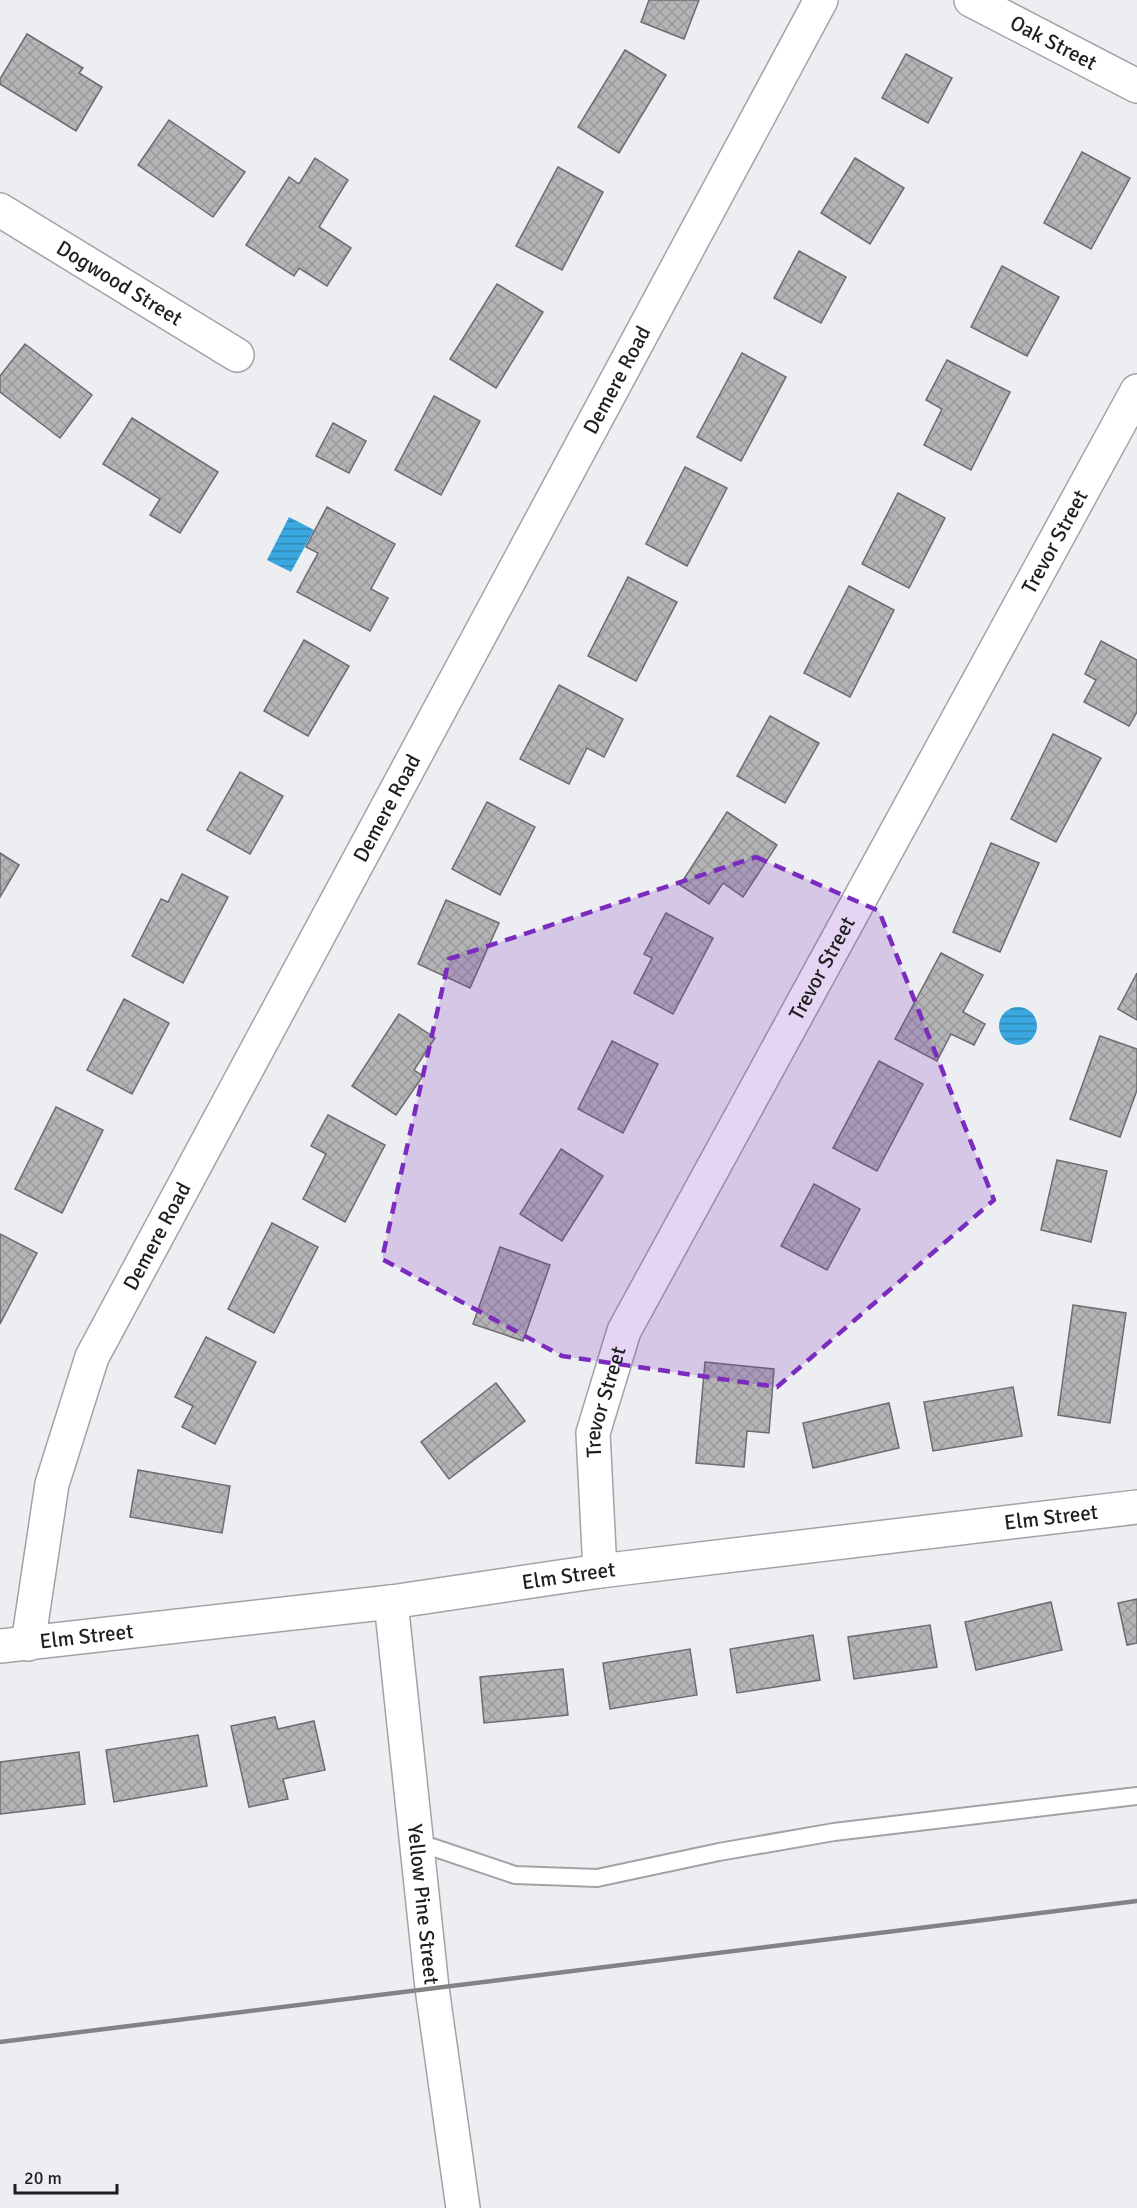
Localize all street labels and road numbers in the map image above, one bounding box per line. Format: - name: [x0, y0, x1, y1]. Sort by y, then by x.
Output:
- street label: Oak Street: [1006, 10, 1101, 76]
- street label: Dogwood Street: [52, 235, 187, 331]
- street label: Demere Road: [577, 321, 656, 439]
- street label: Trevor Street: [1016, 485, 1094, 598]
- street label: Demere Road: [347, 750, 426, 867]
- street label: Trevor Street: [783, 912, 861, 1025]
- street label: Demere Road: [117, 1178, 196, 1295]
- street label: Trevor Street: [580, 1343, 632, 1458]
- street label: Elm Street: [1003, 1499, 1099, 1536]
- street label: Elm Street: [520, 1556, 617, 1595]
- street label: Elm Street: [38, 1618, 135, 1654]
- street label: Yellow Pine Street: [402, 1823, 445, 1986]

